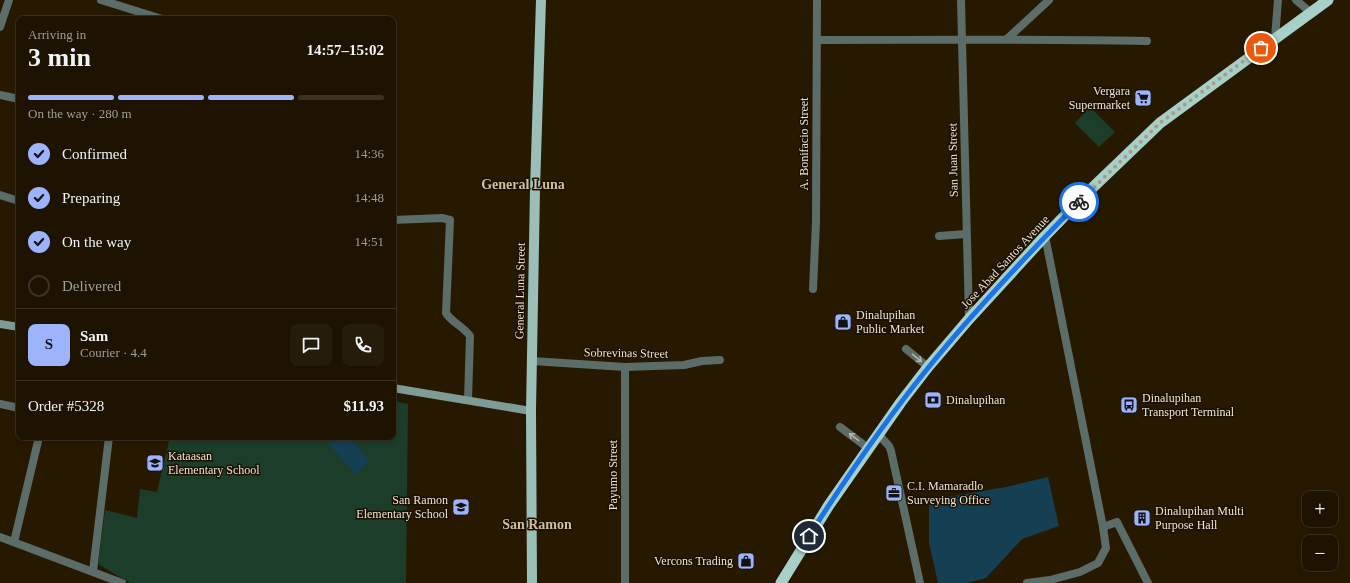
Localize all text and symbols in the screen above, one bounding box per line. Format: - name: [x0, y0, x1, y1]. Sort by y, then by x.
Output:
- text: Arriving in: [28, 27, 86, 42]
- pin: [1244, 31, 1278, 65]
- icon: bag: [1250, 37, 1272, 59]
- text: 14:57–15:02: [307, 42, 384, 58]
- text: 3 min: [28, 43, 91, 72]
- place label: Vergara Supermarket: [1069, 84, 1131, 112]
- supermarket icon: Vergara Supermarket: [1133, 88, 1153, 108]
- street label: A. Bonifacio Street: [797, 97, 811, 190]
- text: On the way · 280 m: [28, 106, 132, 121]
- street label: San Juan Street: [945, 122, 961, 197]
- icon: check: [28, 143, 50, 165]
- text: Confirmed: [62, 146, 127, 162]
- text: 14:36: [354, 146, 384, 161]
- district label: General Luna: [481, 177, 565, 192]
- courier: [1059, 182, 1099, 222]
- icon: check: [28, 187, 50, 209]
- text: Preparing: [62, 190, 120, 206]
- text: 14:48: [354, 190, 384, 205]
- icon: bike: [1068, 191, 1090, 213]
- street label: Jose Abad Santos Avenue: [958, 212, 1052, 312]
- icon: check: [28, 231, 50, 253]
- text: On the way: [62, 234, 131, 250]
- text: 14:51: [354, 234, 384, 249]
- street label: General Luna Street: [512, 242, 528, 339]
- text: Delivered: [62, 278, 121, 294]
- place label: Dinalupihan Public Market: [856, 308, 925, 336]
- shop icon: Dinalupihan Public Market: [833, 312, 853, 332]
- button: chat: [290, 324, 332, 366]
- button: phone: [342, 324, 384, 366]
- text: Sam: [80, 328, 108, 344]
- text: S: [45, 336, 53, 352]
- text: Courier · 4.4: [80, 345, 147, 360]
- street label: Sobrevinas Street: [584, 345, 669, 361]
- one-way arrow: [912, 354, 923, 363]
- bank icon: Dinalupihan: [923, 390, 943, 410]
- place label: Dinalupihan Transport Terminal: [1142, 391, 1235, 419]
- place label: Dinalupihan: [946, 393, 1005, 407]
- bus stop icon: Dinalupihan Transport Terminal: [1119, 395, 1139, 415]
- text: Order #5328: [28, 398, 104, 414]
- text: $11.93: [344, 398, 384, 414]
- one-way arrow: [849, 433, 860, 441]
- street label: Payumo Street: [606, 439, 620, 510]
- place label: Kataasan Elementary School: [168, 449, 260, 477]
- school or university icon: Kataasan Elementary School: [145, 453, 165, 473]
- place label: C.I. Mamaradlo Surveying Office: [907, 479, 990, 507]
- office icon: C.I. Mamaradlo Surveying Office: [884, 483, 904, 503]
- map controls: [1302, 491, 1338, 571]
- button: +: [1302, 491, 1338, 527]
- place label: San Ramon Elementary School: [356, 493, 449, 521]
- school or university icon: San Ramon Elementary School: [451, 497, 471, 517]
- place label: Dinalupihan Multi Purpose Hall: [1155, 504, 1245, 532]
- building icon: Dinalupihan Multi Purpose Hall: [1132, 508, 1152, 528]
- district label: San Ramon: [502, 517, 572, 532]
- pin: [792, 519, 826, 553]
- icon: home: [798, 525, 820, 547]
- button: −: [1302, 535, 1338, 571]
- shop icon: Vercons Trading: [736, 551, 756, 571]
- place label: Vercons Trading: [654, 554, 733, 568]

